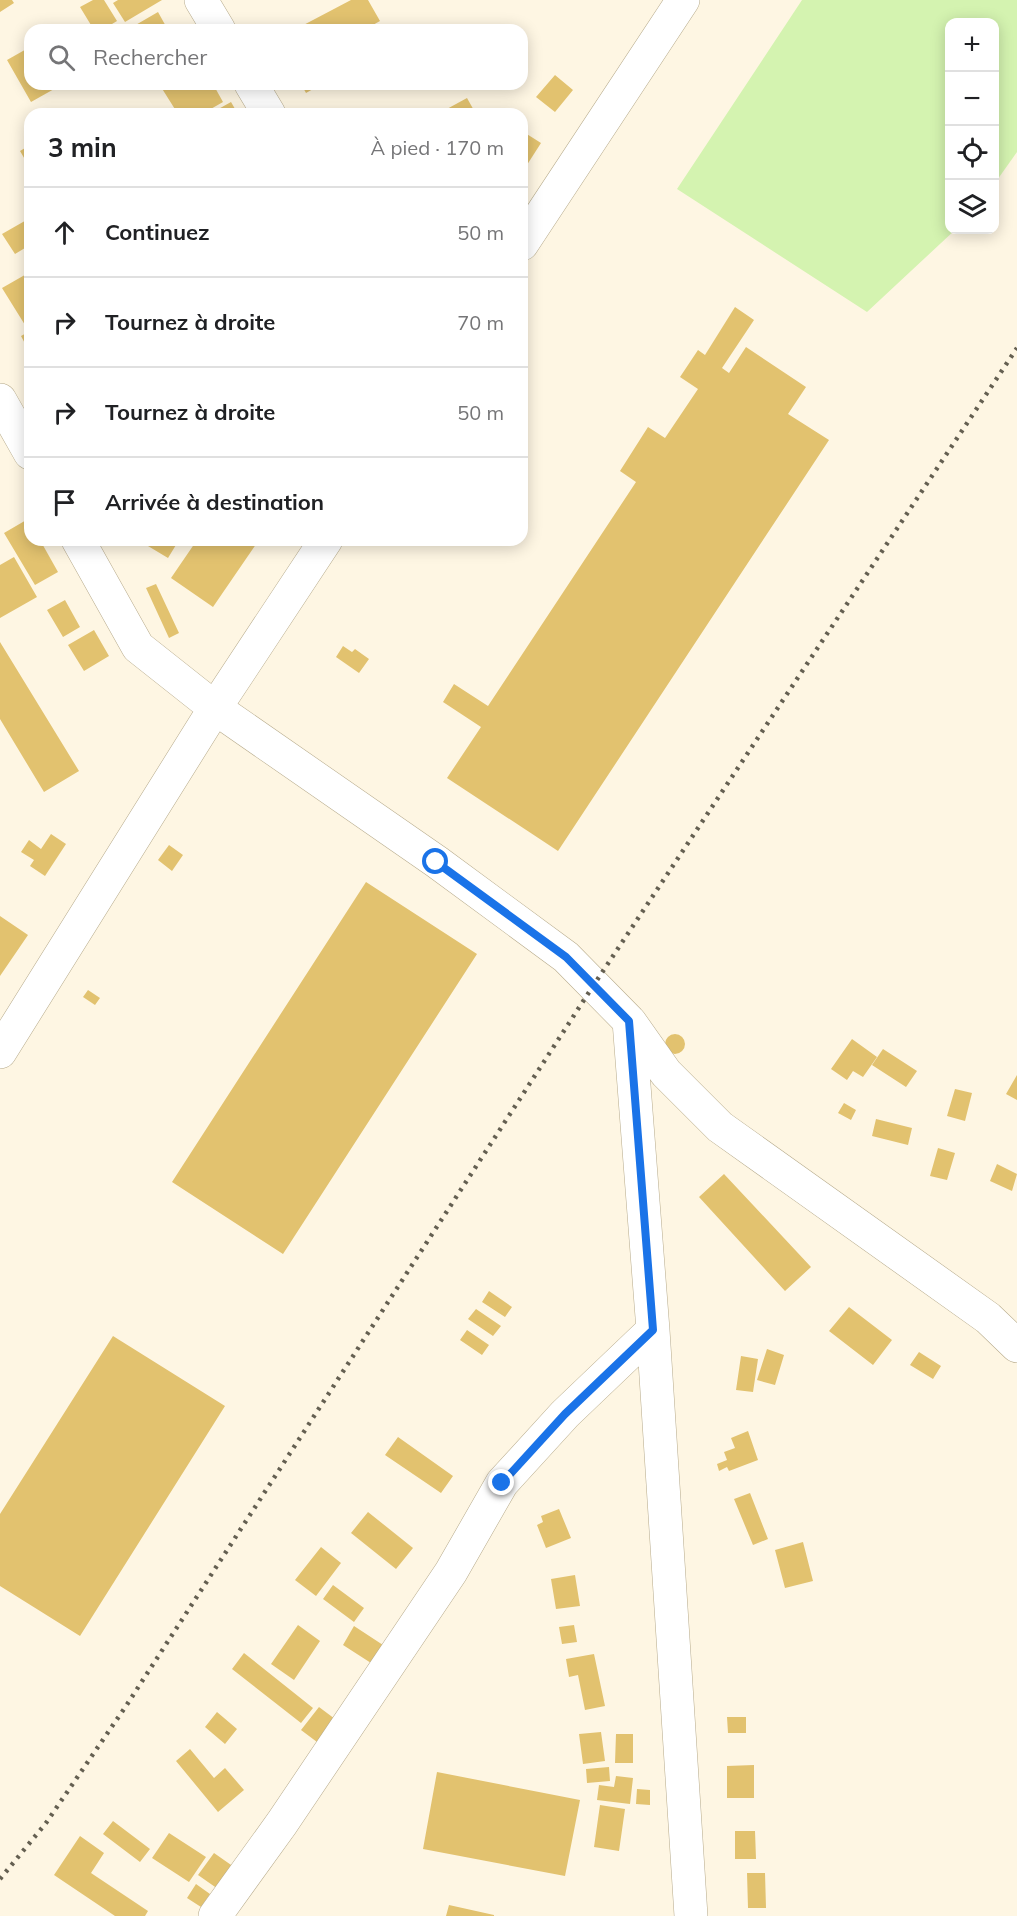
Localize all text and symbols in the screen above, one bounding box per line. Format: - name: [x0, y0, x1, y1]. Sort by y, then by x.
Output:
- map controls: [945, 18, 999, 234]
- button: +: [945, 18, 999, 72]
- search box: [24, 24, 528, 90]
- icon: search: [45, 41, 78, 74]
- text: Rechercher: [93, 43, 207, 71]
- button: −: [945, 72, 999, 126]
- button: locate: [945, 126, 999, 180]
- text: 3 min: [48, 131, 117, 164]
- text: À pied · 170 m: [371, 135, 504, 160]
- button: layers: [945, 180, 999, 234]
- icon: ahead: [48, 216, 81, 249]
- text: Continuez: [105, 218, 210, 246]
- text: 50 m: [457, 220, 504, 245]
- icon: right: [48, 306, 81, 339]
- text: Tournez à droite: [105, 308, 275, 336]
- text: 70 m: [457, 310, 504, 335]
- icon: right: [48, 396, 81, 429]
- text: Tournez à droite: [105, 398, 275, 426]
- text: 50 m: [457, 400, 504, 425]
- icon: arrive: [48, 486, 81, 519]
- text: Arrivée à destination: [105, 488, 324, 516]
- route start: [422, 848, 448, 874]
- route end: [488, 1469, 514, 1495]

